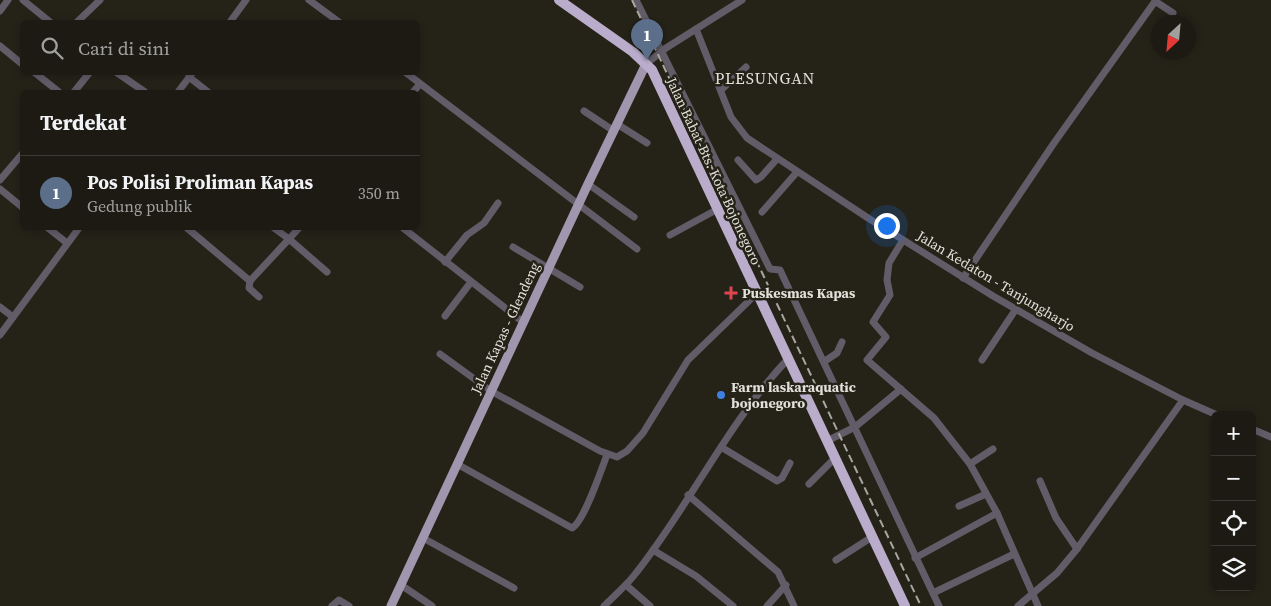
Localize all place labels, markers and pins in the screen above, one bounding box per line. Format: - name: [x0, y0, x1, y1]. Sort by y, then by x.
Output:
- pin: 1: [631, 19, 663, 60]
- place label: Puskesmas Kapas: [742, 283, 856, 303]
- marker: Puskesmas Kapas: [724, 286, 738, 300]
- place label: Farm laskaraquatic bojonegoro: [731, 377, 856, 413]
- marker: Farm laskaraquatic bojonegoro: [715, 389, 727, 401]

